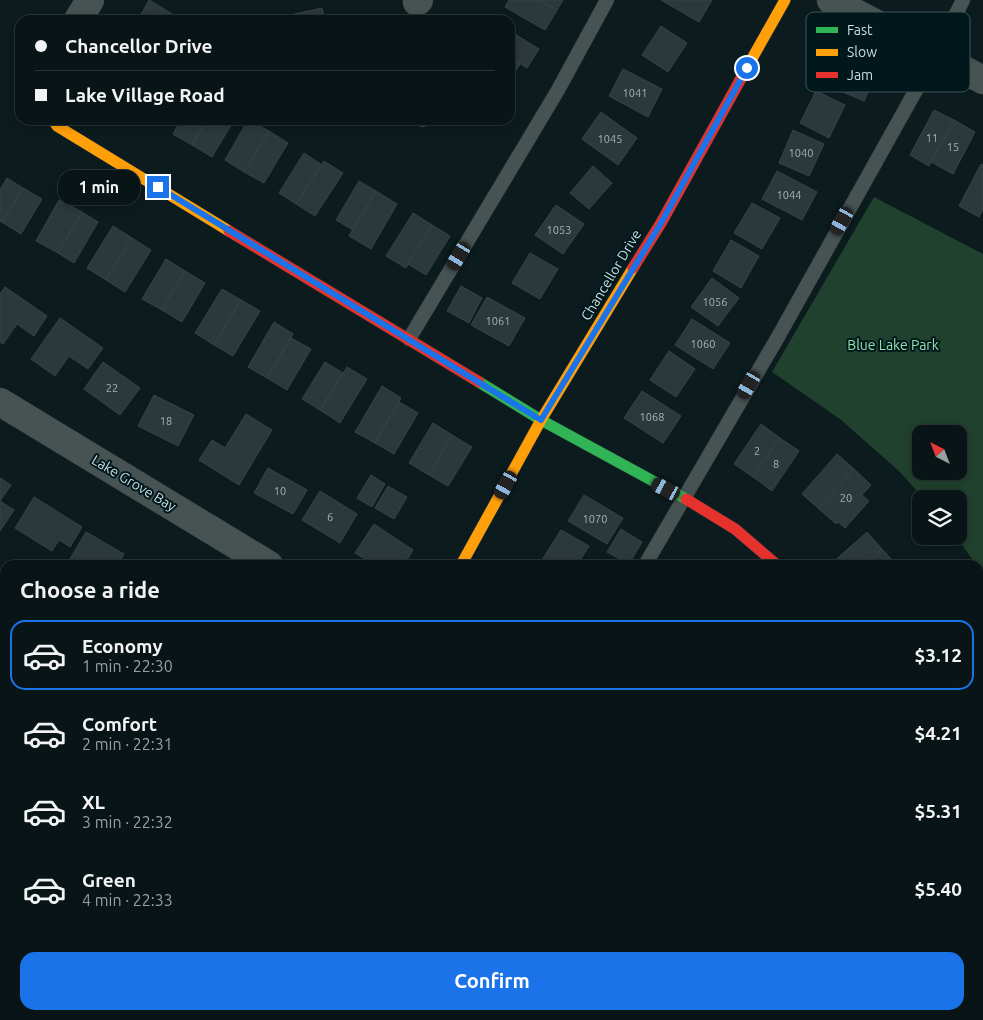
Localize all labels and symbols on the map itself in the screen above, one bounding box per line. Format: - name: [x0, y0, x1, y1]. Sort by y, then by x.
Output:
- legend: [806, 12, 970, 92]
- text: Fast: [847, 22, 873, 38]
- text: Slow: [847, 44, 877, 60]
- route start: [736, 57, 758, 79]
- text: Jam: [847, 67, 873, 83]
- house number: 1041: [623, 87, 647, 99]
- house number: 11: [926, 132, 938, 144]
- house number: 1045: [598, 133, 622, 145]
- house number: 15: [947, 141, 959, 153]
- house number: 1040: [789, 147, 813, 159]
- callout: 1 min: [58, 170, 140, 204]
- route end: [147, 176, 169, 198]
- house number: 1044: [777, 189, 801, 201]
- car: [828, 204, 855, 238]
- house number: 1053: [547, 224, 571, 236]
- street label: Chancellor Drive: [578, 227, 644, 323]
- car: [444, 239, 473, 273]
- house number: 1056: [703, 296, 727, 308]
- house number: 1061: [486, 315, 510, 327]
- park label: Blue Lake Park: [847, 337, 939, 353]
- house number: 1060: [691, 338, 715, 350]
- car: [735, 368, 762, 402]
- house number: 22: [106, 382, 118, 394]
- house number: 1068: [640, 411, 664, 423]
- house number: 18: [160, 415, 172, 427]
- north arrow: [912, 425, 968, 480]
- house number: 2: [754, 445, 760, 457]
- street label: Lake Grove Bay: [89, 452, 179, 515]
- house number: 8: [773, 458, 779, 470]
- car: [492, 468, 519, 502]
- car: [649, 475, 682, 503]
- house number: 10: [274, 485, 286, 497]
- house number: 20: [840, 492, 852, 504]
- house number: 6: [327, 511, 333, 523]
- house number: 1070: [583, 513, 607, 525]

